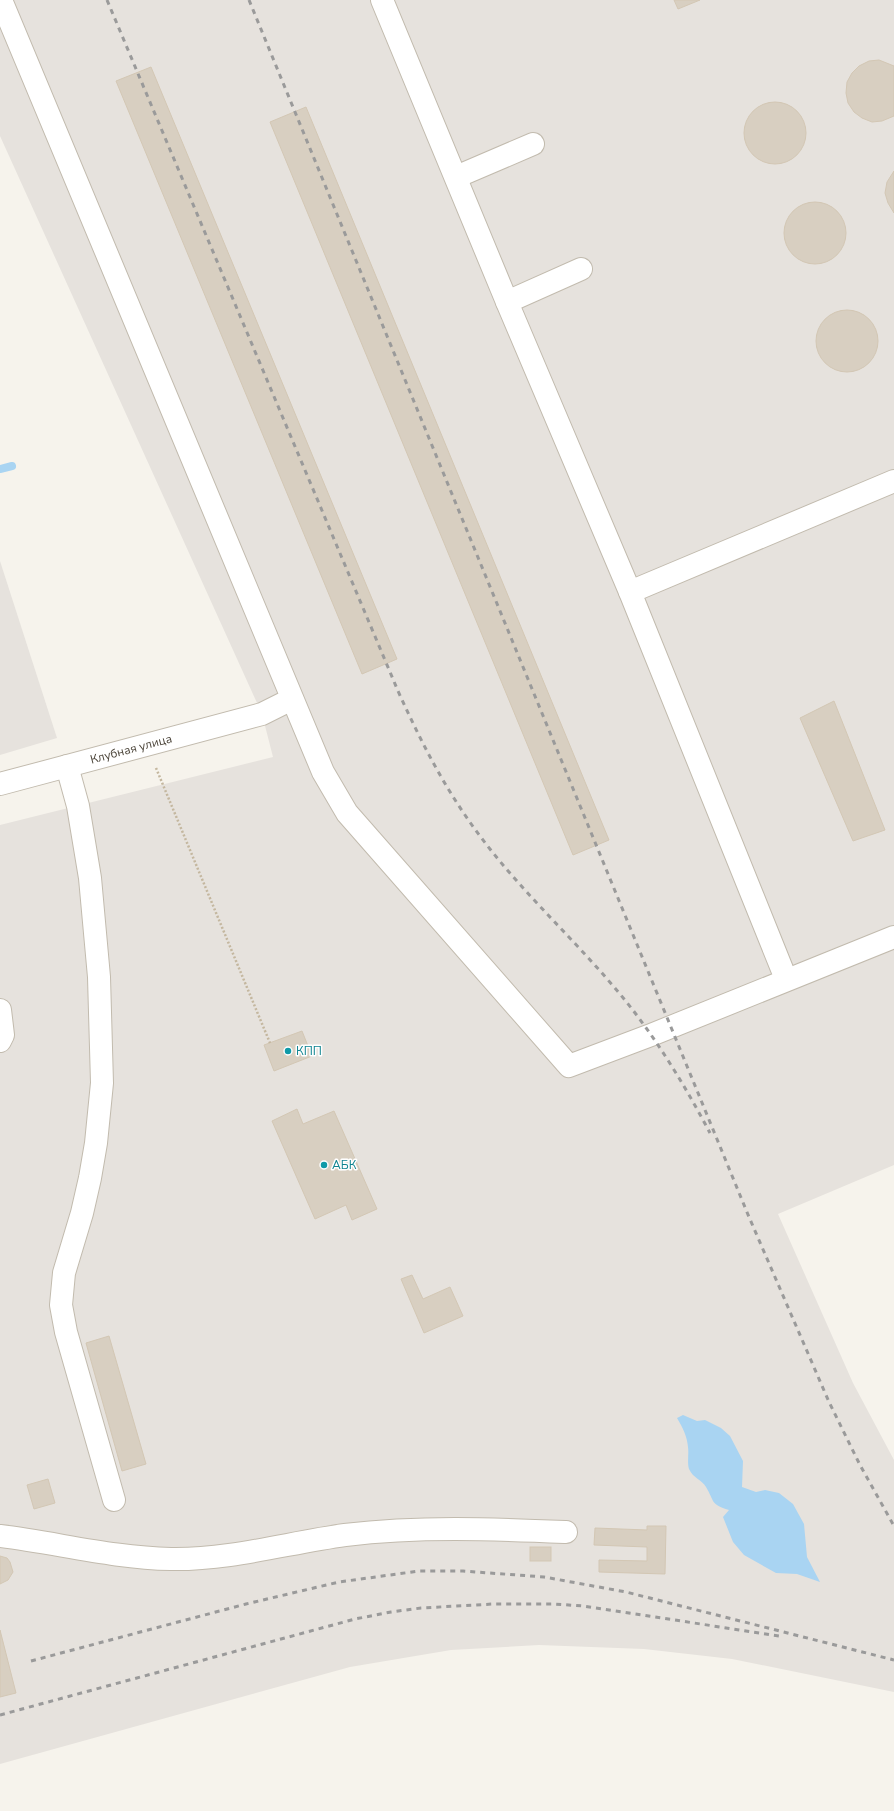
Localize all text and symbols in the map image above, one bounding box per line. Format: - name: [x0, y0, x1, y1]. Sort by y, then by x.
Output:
- street label: Клубная улица: [88, 730, 174, 768]
- place label: КПП: [296, 1043, 322, 1059]
- marker: КПП: [283, 1046, 293, 1056]
- place label: АБК: [332, 1157, 357, 1173]
- marker: АБК: [319, 1160, 329, 1170]

